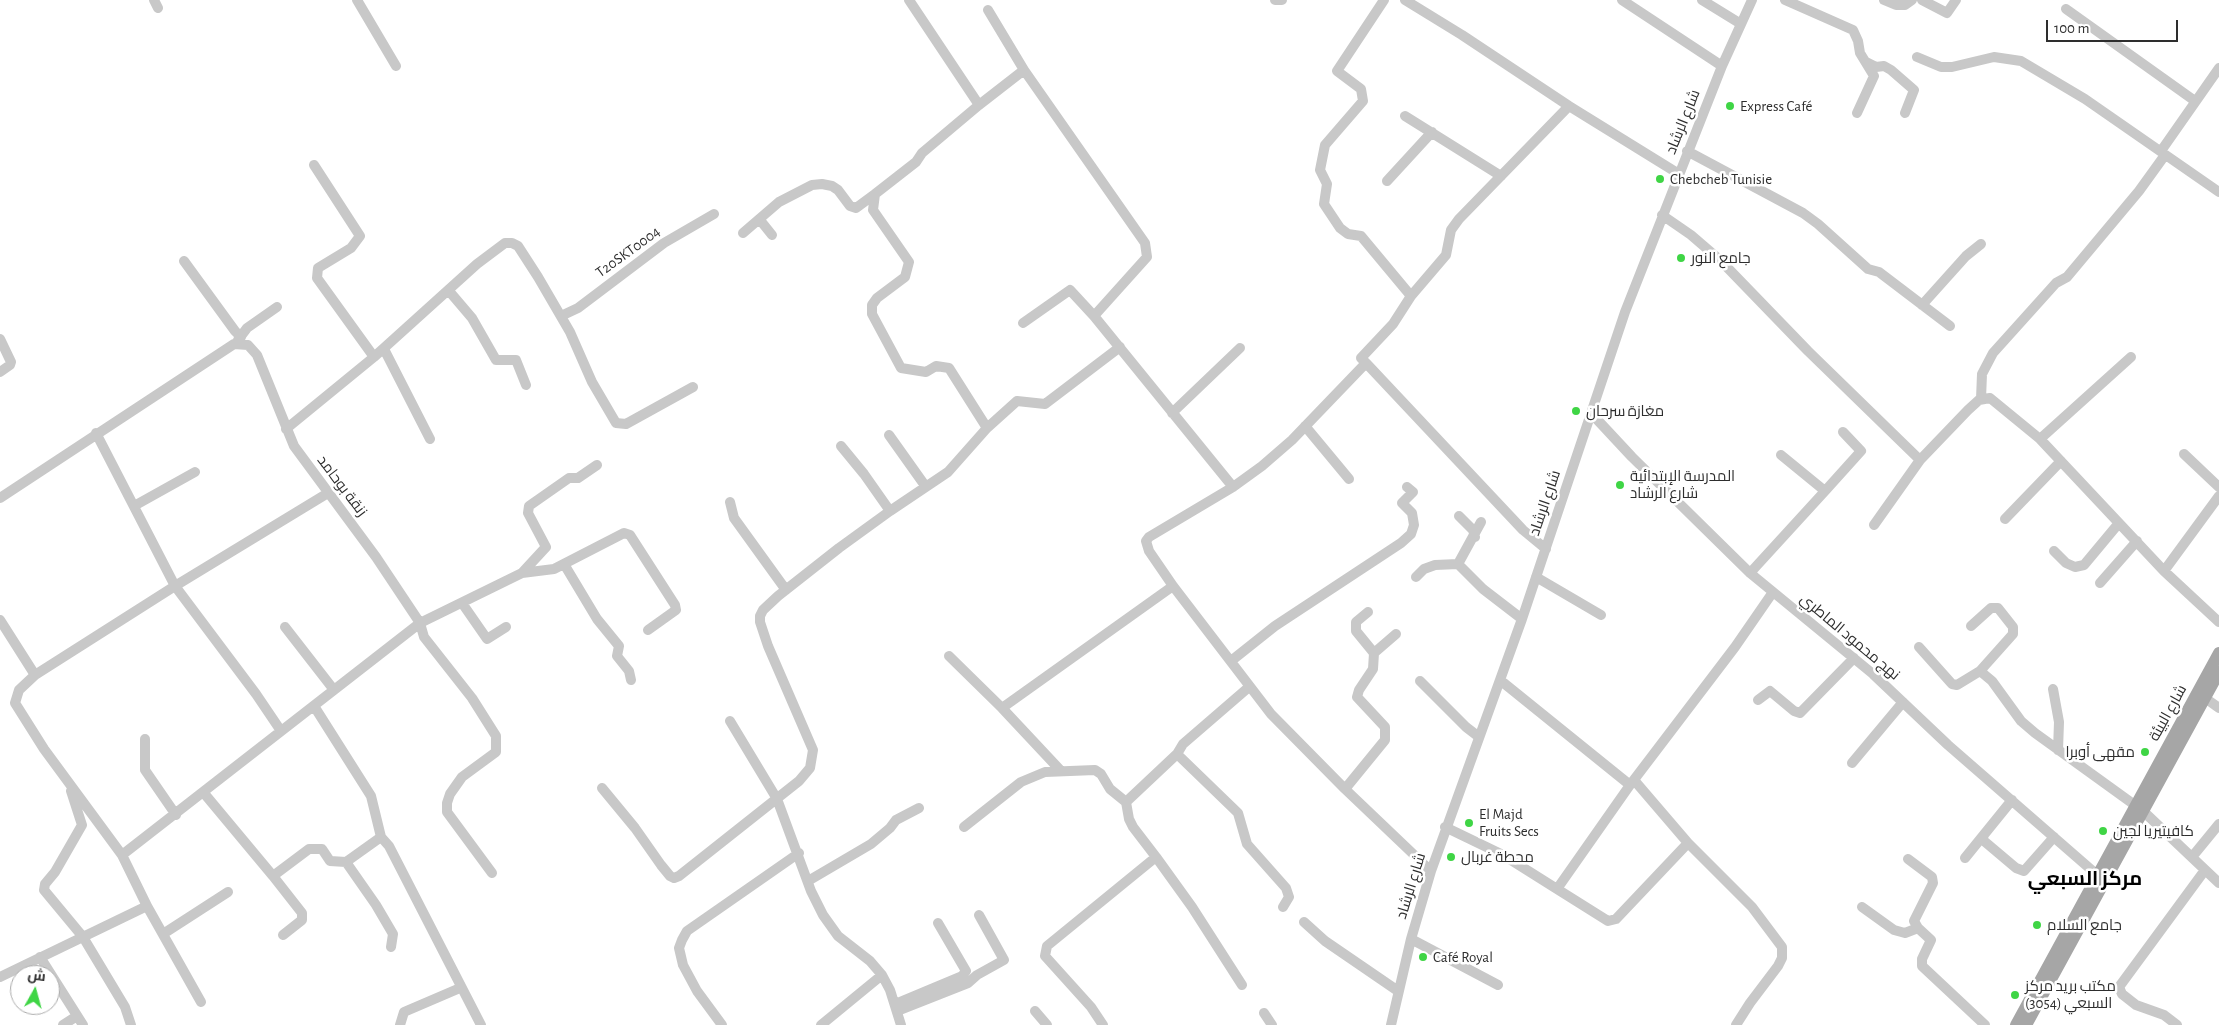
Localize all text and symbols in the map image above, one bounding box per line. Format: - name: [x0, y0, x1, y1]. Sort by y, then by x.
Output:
- scale bar: [2049, 10, 2182, 42]
- text: 100 m: [2054, 21, 2089, 36]
- street label: شارع الرشاد: [1662, 87, 1704, 157]
- place label: Express Café: [1740, 97, 1812, 115]
- marker: Express Café: [1724, 100, 1736, 112]
- place label: Chebcheb Tunisie: [1670, 170, 1772, 188]
- marker: Chebcheb Tunisie: [1654, 173, 1666, 185]
- street label: T20SKT0004: [592, 223, 664, 281]
- place label: جامع النور: [1691, 249, 1751, 267]
- marker: جامع النور: [1675, 252, 1687, 264]
- place label: مغازة سرحان: [1586, 402, 1664, 420]
- marker: مغازة سرحان: [1570, 405, 1582, 417]
- street label: زنقة بوحامد: [313, 452, 371, 520]
- place label: المدرسة الإبتدائية شارع الرشاد: [1630, 467, 1735, 502]
- street label: شارع الرشاد: [1525, 468, 1565, 538]
- marker: المدرسة الإبتدائية شارع الرشاد: [1614, 479, 1626, 491]
- street label: نهج محمود الماطري: [1796, 590, 1904, 684]
- street label: شارع البيئة: [2145, 682, 2191, 744]
- place label: مقهى أوبرا: [2065, 743, 2135, 761]
- marker: مقهى أوبرا: [2139, 746, 2151, 758]
- place label: El Majd Fruits Secs: [1479, 805, 1539, 840]
- marker: El Majd Fruits Secs: [1463, 817, 1475, 829]
- place label: كافيتيريا لجين: [2113, 822, 2194, 840]
- marker: كافيتيريا لجين: [2097, 825, 2109, 837]
- place label: محطة غربال: [1461, 848, 1534, 866]
- street label: شارع الرشاد: [1392, 851, 1430, 921]
- marker: محطة غربال: [1445, 851, 1457, 863]
- district label: مركز السبعي: [2028, 867, 2142, 891]
- place label: جامع السلام: [2047, 916, 2122, 934]
- marker: جامع السلام: [2031, 919, 2043, 931]
- place label: Café Royal: [1433, 948, 1493, 966]
- marker: Café Royal: [1417, 951, 1429, 963]
- north arrow: [10, 965, 60, 1015]
- text: ش: [27, 968, 46, 984]
- place label: مكتب بريد مركز السبعي (3054): [2025, 977, 2116, 1012]
- marker: مكتب بريد مركز السبعي (3054): [2009, 989, 2021, 1001]

